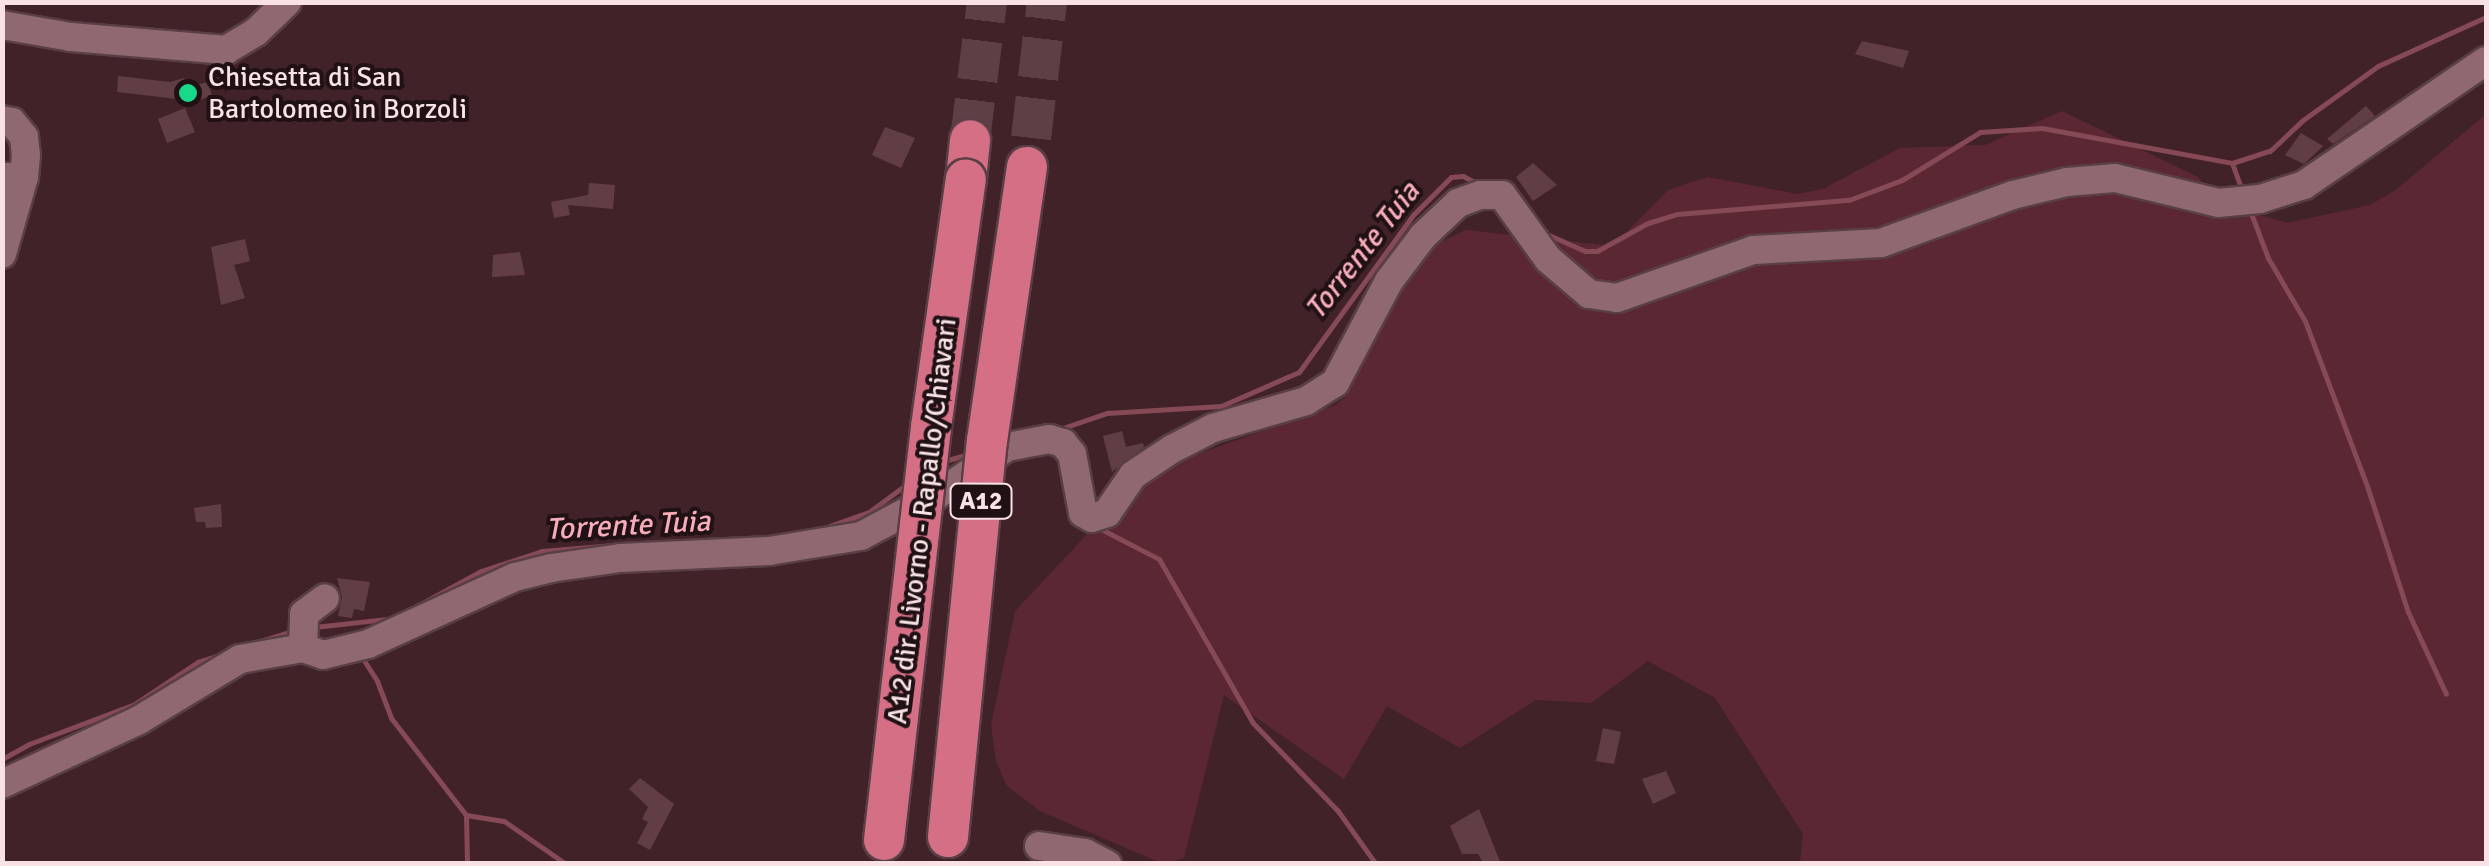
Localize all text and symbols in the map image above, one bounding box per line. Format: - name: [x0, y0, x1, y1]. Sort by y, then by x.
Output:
- place label: Chiesetta di San Bartolomeo in Borzoli: [208, 60, 467, 126]
- marker: Chiesetta di San Bartolomeo in Borzoli: [177, 82, 199, 104]
- water label: Torrente Tuia: [1298, 175, 1428, 327]
- street label: A12 dir. Livorno - Rapallo/Chiavari: [880, 316, 964, 726]
- road number: A12: [948, 481, 1014, 521]
- water label: Torrente Tuia: [545, 504, 711, 548]

